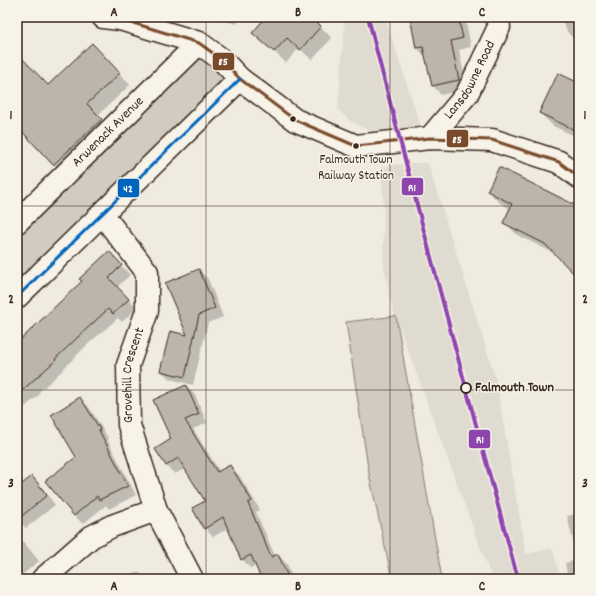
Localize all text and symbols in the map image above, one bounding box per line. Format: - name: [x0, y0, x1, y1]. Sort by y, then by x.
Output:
- text: A: [110, 4, 118, 23]
- text: B: [295, 4, 301, 23]
- text: C: [479, 4, 486, 23]
- street label: Lansdowne Road: [440, 38, 501, 124]
- line badge: 85: [212, 52, 235, 71]
- text: 85: [218, 55, 228, 71]
- street label: Arwenack Avenue: [68, 92, 149, 172]
- text: 1: [10, 107, 13, 126]
- text: 1: [584, 107, 587, 126]
- unlabelled marker: [288, 114, 298, 124]
- line badge: 85: [446, 129, 469, 148]
- text: 85: [452, 133, 462, 149]
- marker: Falmouth Town Railway Station: [351, 141, 361, 151]
- place label: Falmouth Town Railway Station: [318, 151, 394, 186]
- line badge: R1: [401, 177, 424, 196]
- line badge: 42: [117, 178, 140, 198]
- text: R1: [408, 181, 416, 197]
- text: 42: [123, 182, 133, 198]
- text: 2: [8, 291, 14, 310]
- text: 2: [582, 291, 588, 310]
- street label: Grovehill Crescent: [118, 325, 150, 423]
- place label: Falmouth Town: [475, 378, 554, 398]
- marker: Falmouth Town: [460, 382, 472, 394]
- line badge: R1: [468, 429, 491, 449]
- text: R1: [476, 433, 484, 449]
- text: 3: [8, 475, 14, 494]
- text: 3: [582, 475, 588, 494]
- text: A: [110, 578, 118, 596]
- text: B: [295, 578, 301, 596]
- text: C: [479, 578, 486, 596]

